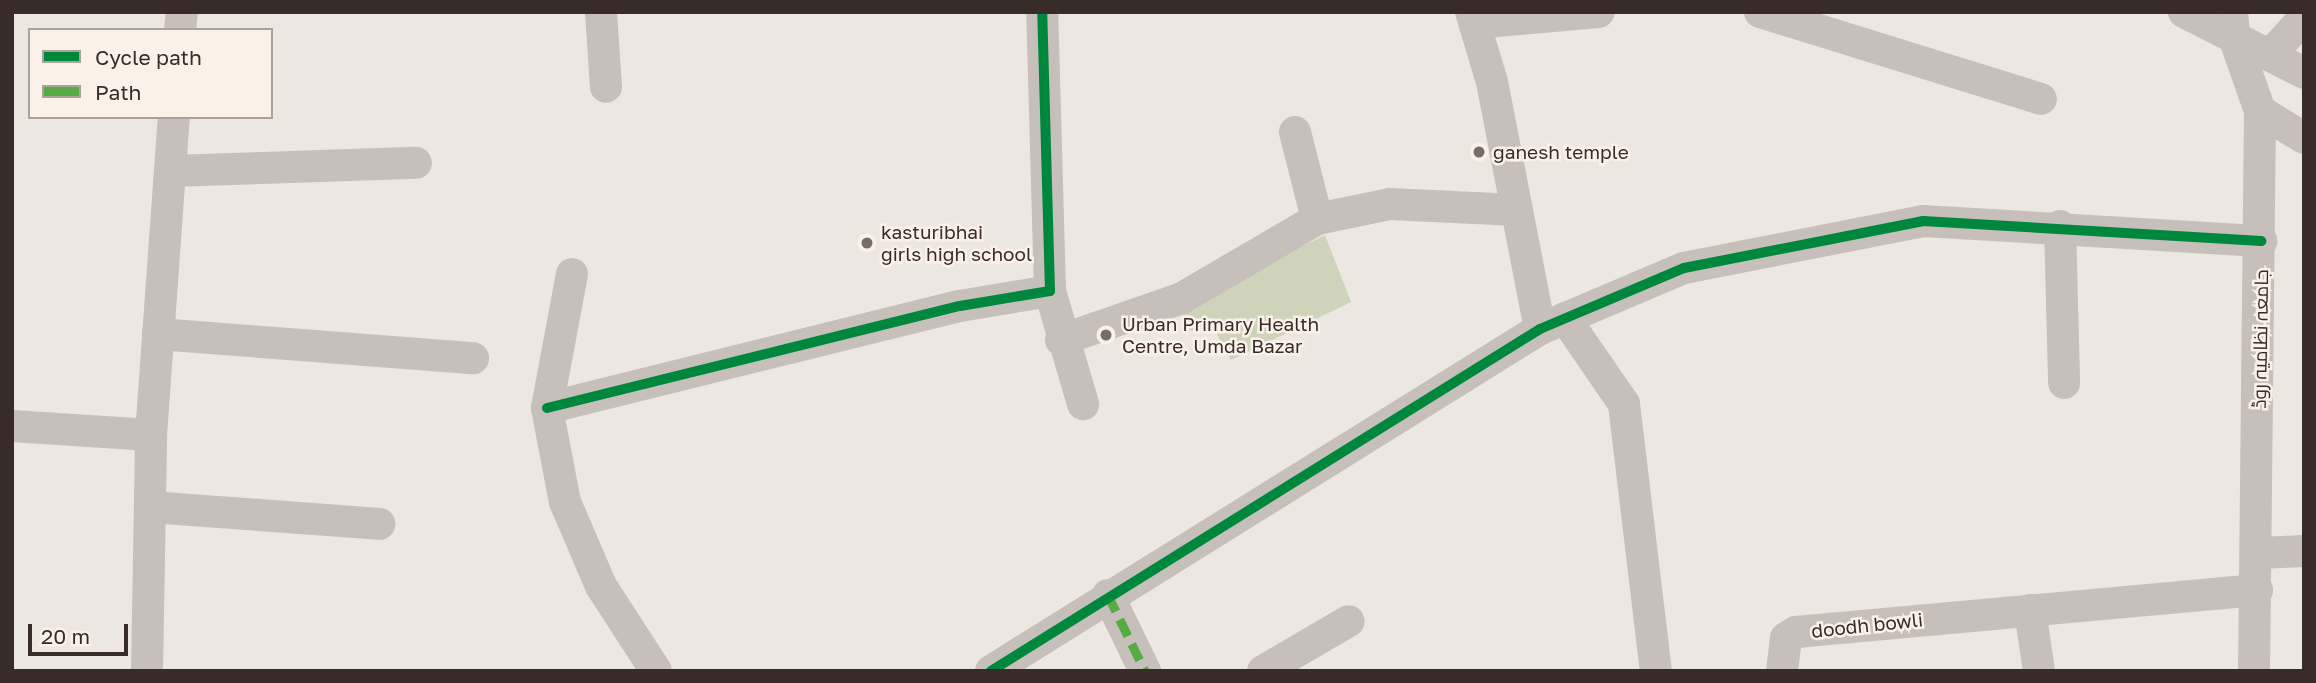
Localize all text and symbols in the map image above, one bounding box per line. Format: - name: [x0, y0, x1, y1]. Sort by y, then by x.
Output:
- legend: [28, 28, 273, 119]
- text: Cycle path: [95, 44, 202, 70]
- text: Path: [95, 79, 142, 105]
- place label: ganesh temple: [1493, 141, 1629, 163]
- marker: ganesh temple: [1471, 144, 1487, 160]
- place label: kasturibhai girls high school: [881, 221, 1032, 265]
- marker: kasturibhai girls high school: [859, 235, 875, 251]
- street label: جامعہ نظامیہ روڈ: [2247, 269, 2273, 409]
- place label: Urban Primary Health Centre, Umda Bazar: [1122, 313, 1319, 357]
- marker: Urban Primary Health Centre, Umda Bazar: [1096, 325, 1116, 345]
- street label: doodh bowli: [1810, 608, 1924, 642]
- scale bar: [32, 610, 131, 654]
- text: 20 m: [41, 623, 90, 649]

